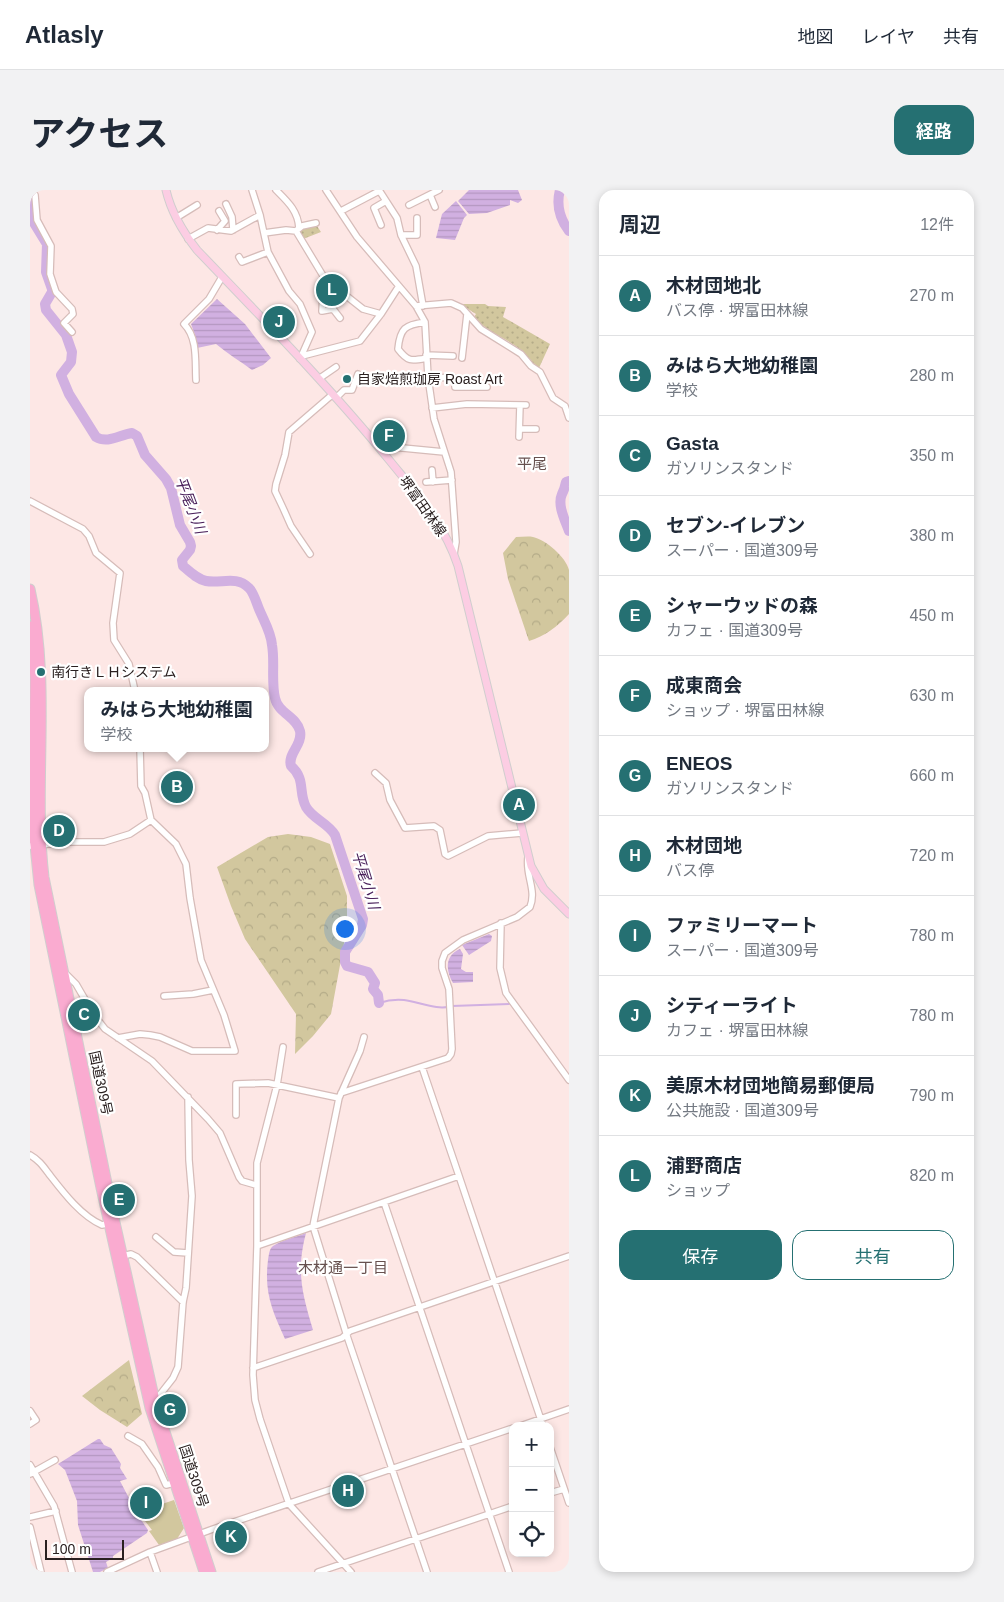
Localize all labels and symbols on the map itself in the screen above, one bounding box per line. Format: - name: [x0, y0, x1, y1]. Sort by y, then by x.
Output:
- pin: L: [316, 271, 348, 309]
- pin: J: [263, 303, 295, 341]
- place label: 自家焙煎珈房 Roast Art: [357, 371, 503, 387]
- marker: 自家焙煎珈房 Roast Art: [341, 373, 353, 385]
- pin: F: [373, 417, 405, 455]
- district label: 平尾: [517, 455, 547, 472]
- street label: 堺富田林線: [396, 473, 450, 539]
- water label: 平尾小川: [172, 474, 210, 538]
- place label: 南行きＬＨシステム: [51, 664, 177, 680]
- marker: 南行きＬＨシステム: [35, 666, 47, 678]
- pin: B: [161, 768, 193, 806]
- pin: A: [503, 786, 535, 824]
- pin: D: [43, 812, 75, 850]
- water label: 平尾小川: [349, 849, 383, 913]
- your location: [332, 916, 358, 942]
- pin: C: [68, 996, 100, 1034]
- street label: 国道309号: [86, 1049, 116, 1117]
- pin: E: [103, 1181, 135, 1219]
- district label: 木材通一丁目: [298, 1259, 388, 1276]
- pin: G: [154, 1391, 186, 1429]
- street label: 国道309号: [176, 1442, 212, 1510]
- pin: H: [332, 1472, 364, 1510]
- pin: I: [130, 1484, 162, 1522]
- pin: K: [215, 1518, 247, 1556]
- scale bar: [45, 1537, 124, 1560]

